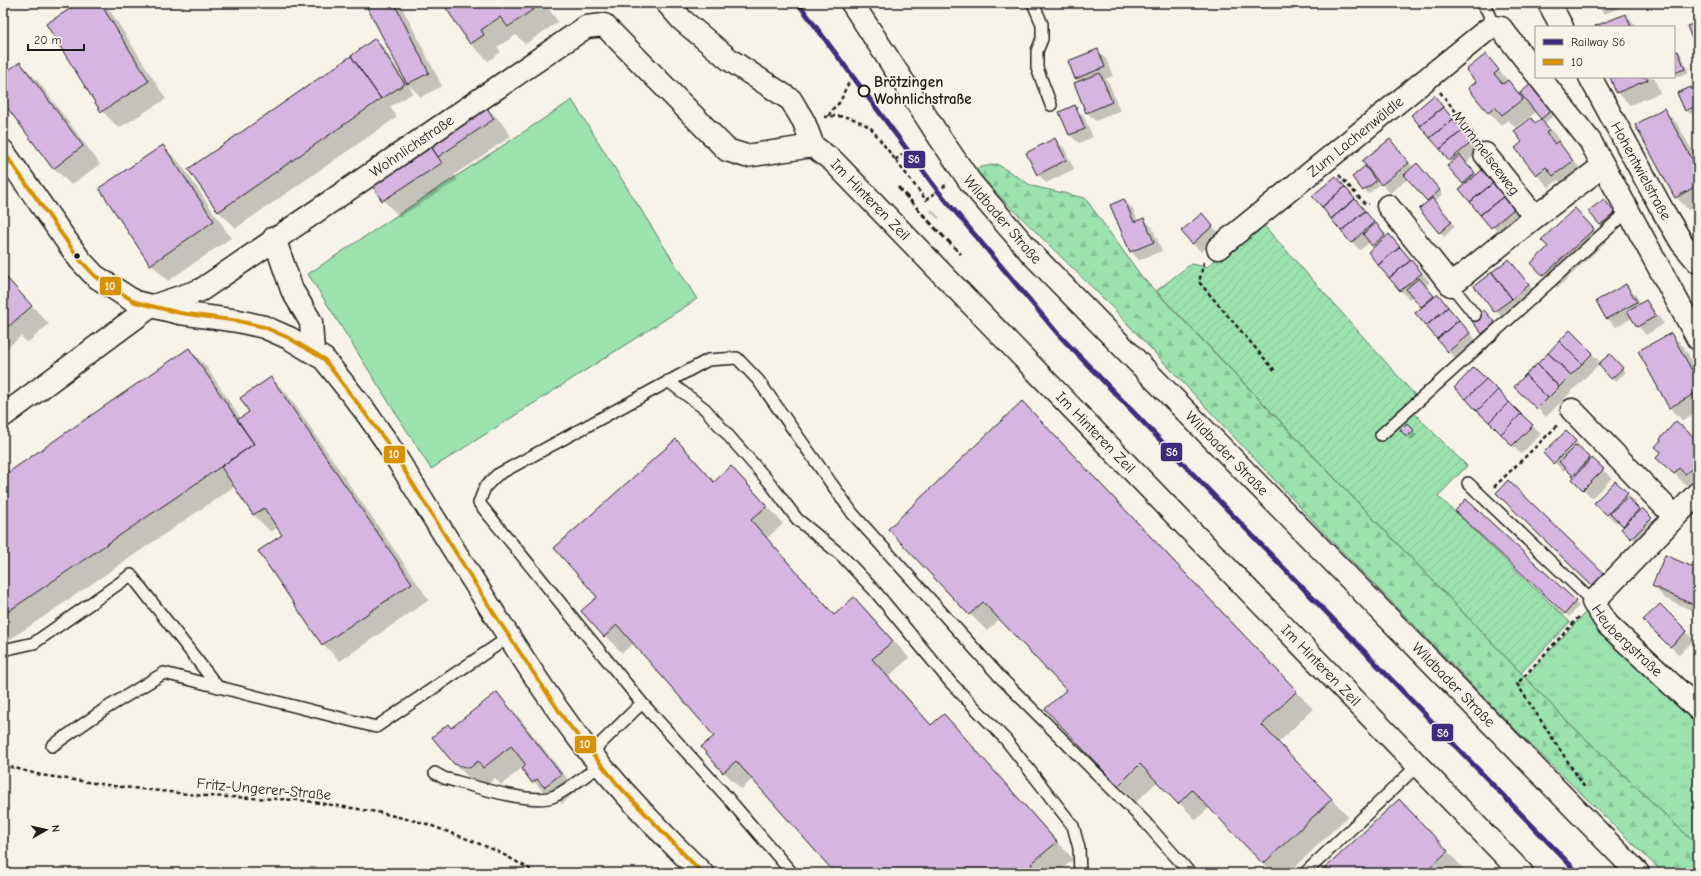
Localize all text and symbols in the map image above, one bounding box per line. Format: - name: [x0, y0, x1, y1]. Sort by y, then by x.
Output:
- scale bar: [28, 26, 84, 52]
- legend: [1535, 26, 1675, 78]
- text: 20 m: [34, 33, 62, 47]
- text: Railway S6: [1571, 35, 1625, 49]
- text: 10: [1571, 55, 1583, 69]
- place label: Brötzingen Wohnlichstraße: [874, 73, 972, 108]
- marker: Brötzingen Wohnlichstraße: [857, 84, 871, 98]
- street label: Zum Lachenwäldle: [1304, 92, 1408, 181]
- street label: Mummelseeweg: [1448, 107, 1524, 199]
- street label: Wohnlichstraße: [366, 111, 458, 181]
- street label: Hohentwielstraße: [1607, 119, 1676, 224]
- line badge: S6: [903, 150, 926, 169]
- text: S6: [908, 153, 920, 166]
- street label: Im Hinteren Zeil: [827, 155, 914, 244]
- street label: Wildbader Straße: [959, 172, 1046, 268]
- unlabelled marker: [72, 251, 82, 261]
- line badge: 10: [99, 276, 122, 296]
- text: 10: [105, 280, 115, 293]
- street label: Im Hinteren Zeil: [1052, 388, 1139, 477]
- street label: Wildbader Straße: [1182, 407, 1273, 499]
- line badge: S6: [1160, 442, 1183, 462]
- line badge: 10: [383, 445, 406, 464]
- text: S6: [1166, 446, 1178, 459]
- text: 10: [389, 448, 399, 461]
- street label: Heubergstraße: [1588, 601, 1667, 681]
- street label: Im Hinteren Zeil: [1277, 621, 1365, 710]
- street label: Wildbader Straße: [1408, 639, 1499, 731]
- line badge: S6: [1431, 723, 1454, 742]
- text: S6: [1437, 727, 1449, 740]
- line badge: 10: [574, 735, 597, 754]
- text: 10: [580, 738, 590, 751]
- street label: Fritz-Ungerer-Straße: [196, 774, 332, 804]
- north arrow: [26, 810, 66, 850]
- text: N: [48, 824, 62, 833]

